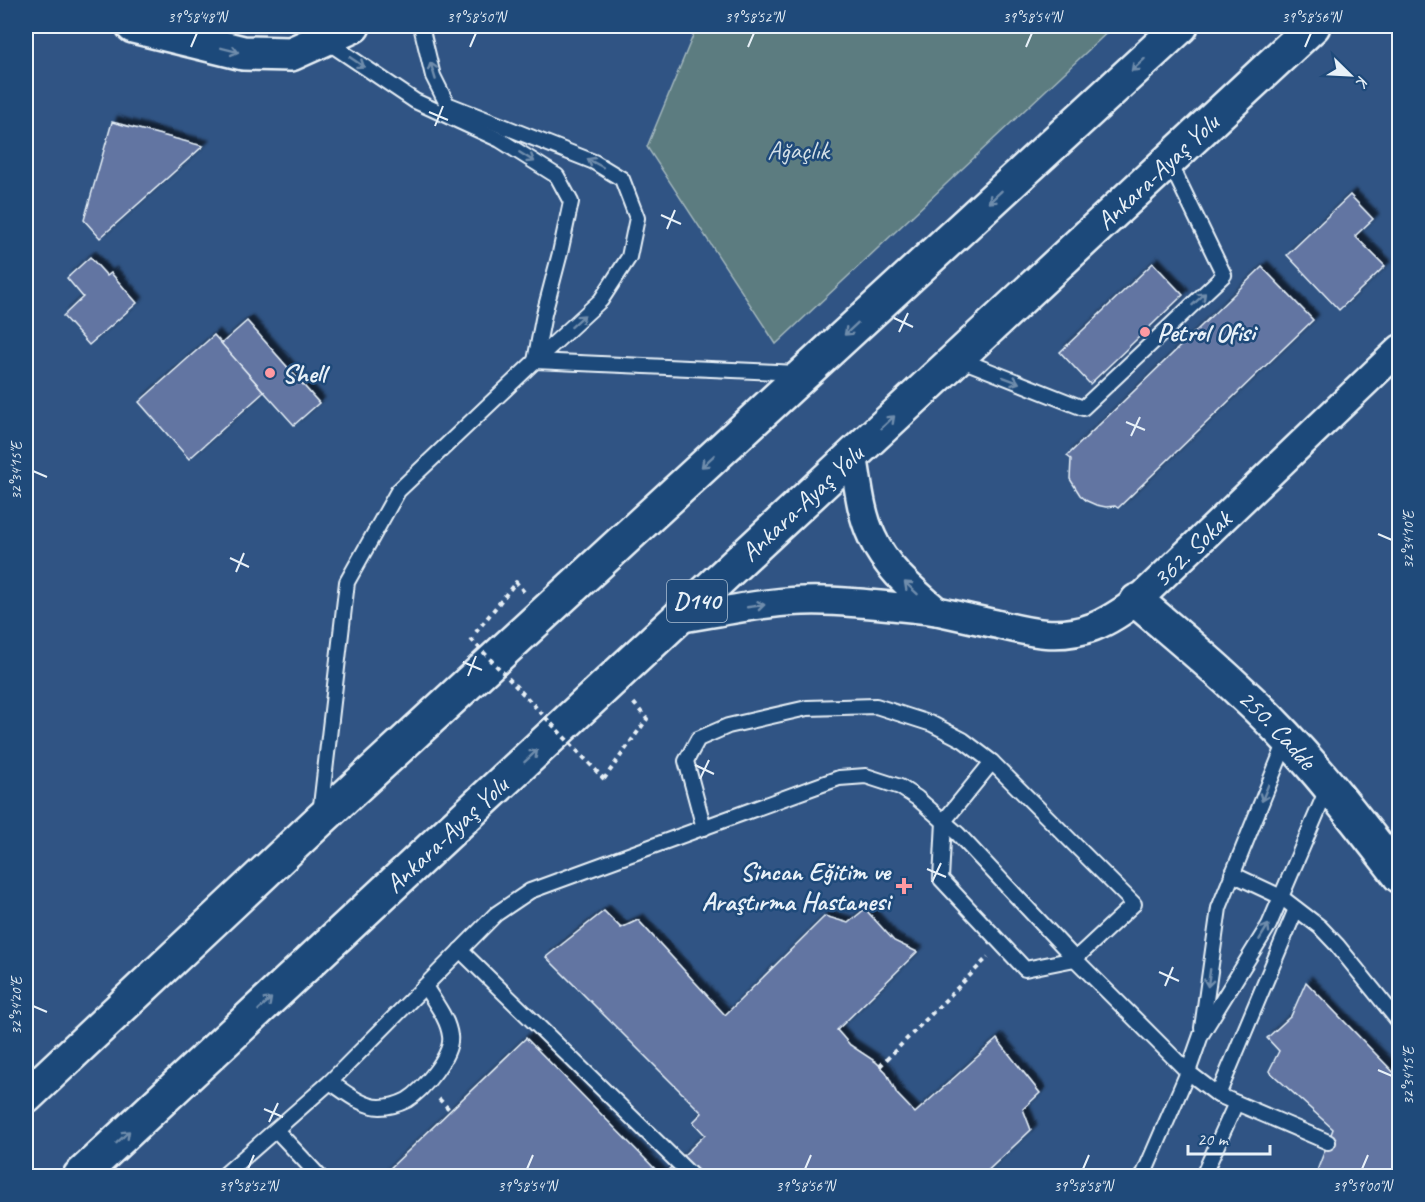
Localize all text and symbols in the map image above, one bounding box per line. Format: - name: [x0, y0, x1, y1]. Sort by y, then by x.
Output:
- text: 39°58'48"N: [167, 8, 230, 27]
- text: 39°58'50"N: [446, 8, 509, 27]
- text: 39°58'52"N: [724, 8, 787, 27]
- text: 39°58'54"N: [1002, 8, 1065, 27]
- text: 39°58'56"N: [1281, 8, 1344, 27]
- one-way arrow: [221, 45, 240, 56]
- north arrow: [1320, 45, 1380, 105]
- one-way arrow: [348, 56, 365, 68]
- one-way arrow: [1131, 58, 1146, 72]
- one-way arrow: [427, 62, 438, 81]
- text: K: [1350, 73, 1374, 92]
- street label: Ankara-Ayaş Yolu: [1089, 104, 1227, 237]
- park label: Ağaçlık: [767, 134, 831, 167]
- one-way arrow: [518, 151, 535, 163]
- one-way arrow: [587, 157, 604, 169]
- one-way arrow: [988, 190, 1003, 204]
- one-way arrow: [1192, 292, 1207, 306]
- one-way arrow: [570, 314, 585, 328]
- place label: Petrol Ofisi: [1157, 316, 1259, 349]
- one-way arrow: [844, 322, 859, 336]
- marker: Petrol Ofisi: [1138, 325, 1152, 339]
- place label: Shell: [282, 357, 331, 390]
- marker: Shell: [263, 366, 277, 380]
- one-way arrow: [1001, 375, 1020, 386]
- one-way arrow: [880, 415, 895, 429]
- street label: Ankara-Ayaş Yolu: [733, 436, 872, 568]
- text: 32°34'15"E: [7, 440, 26, 500]
- one-way arrow: [701, 454, 716, 468]
- street label: 362. Sokak: [1145, 502, 1239, 594]
- text: 32°34'10"E: [1399, 509, 1418, 569]
- road number: D140: [667, 580, 727, 622]
- one-way arrow: [903, 581, 918, 595]
- one-way arrow: [746, 601, 765, 612]
- street label: 250. Cadde: [1231, 682, 1325, 777]
- one-way arrow: [523, 749, 538, 763]
- street label: Ankara-Ayaş Yolu: [378, 767, 517, 900]
- one-way arrow: [1259, 783, 1270, 802]
- place label: Sincan Eğitim ve Araştırma Hastanesi: [702, 855, 893, 918]
- marker: Sincan Eğitim ve Araştırma Hastanesi: [895, 877, 913, 895]
- one-way arrow: [1259, 924, 1271, 941]
- one-way arrow: [1203, 968, 1214, 988]
- text: 32°34'20"E: [7, 975, 26, 1035]
- one-way arrow: [258, 996, 273, 1011]
- text: 32°34'15"E: [1399, 1045, 1418, 1105]
- scale bar: [1188, 1118, 1270, 1156]
- text: 20 m: [1197, 1128, 1230, 1150]
- one-way arrow: [115, 1129, 130, 1144]
- text: 39°58'52"N: [218, 1177, 281, 1196]
- text: 39°58'54"N: [497, 1177, 560, 1196]
- text: 39°58'56"N: [775, 1177, 838, 1196]
- text: 39°58'58"N: [1053, 1177, 1116, 1196]
- text: 39°59'00"N: [1332, 1177, 1395, 1196]

